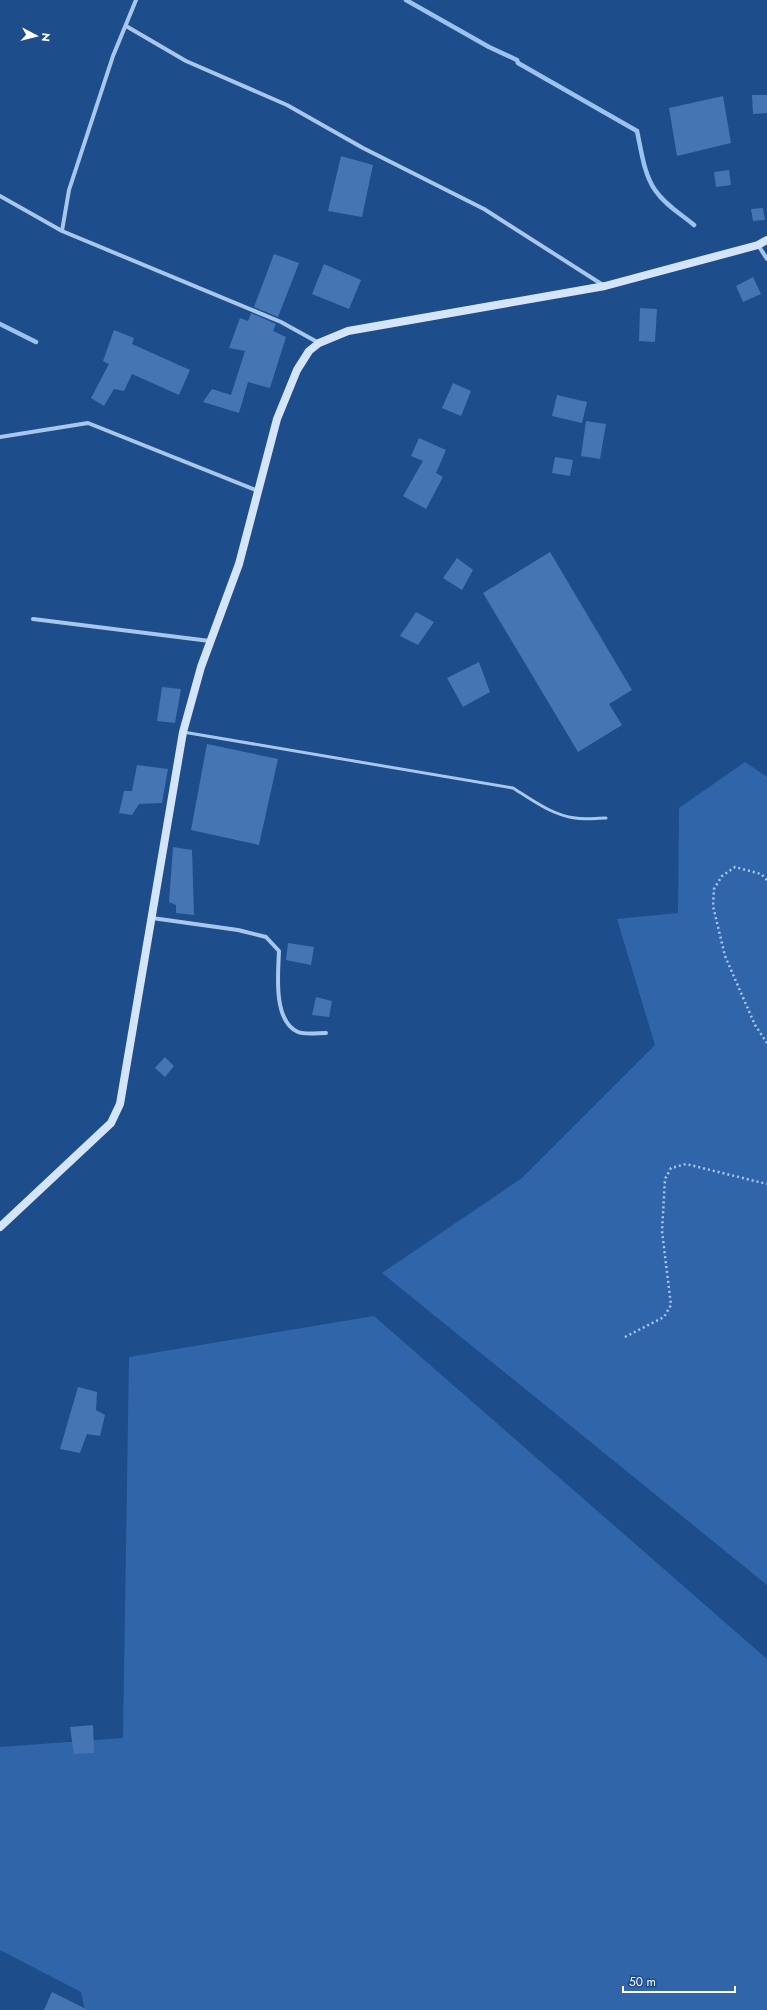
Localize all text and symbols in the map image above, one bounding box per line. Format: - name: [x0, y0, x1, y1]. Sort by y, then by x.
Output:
- north arrow: [16, 16, 56, 56]
- text: N: [37, 32, 54, 43]
- scale bar: [623, 1968, 735, 1994]
- text: 50 m: [629, 1973, 656, 1991]

